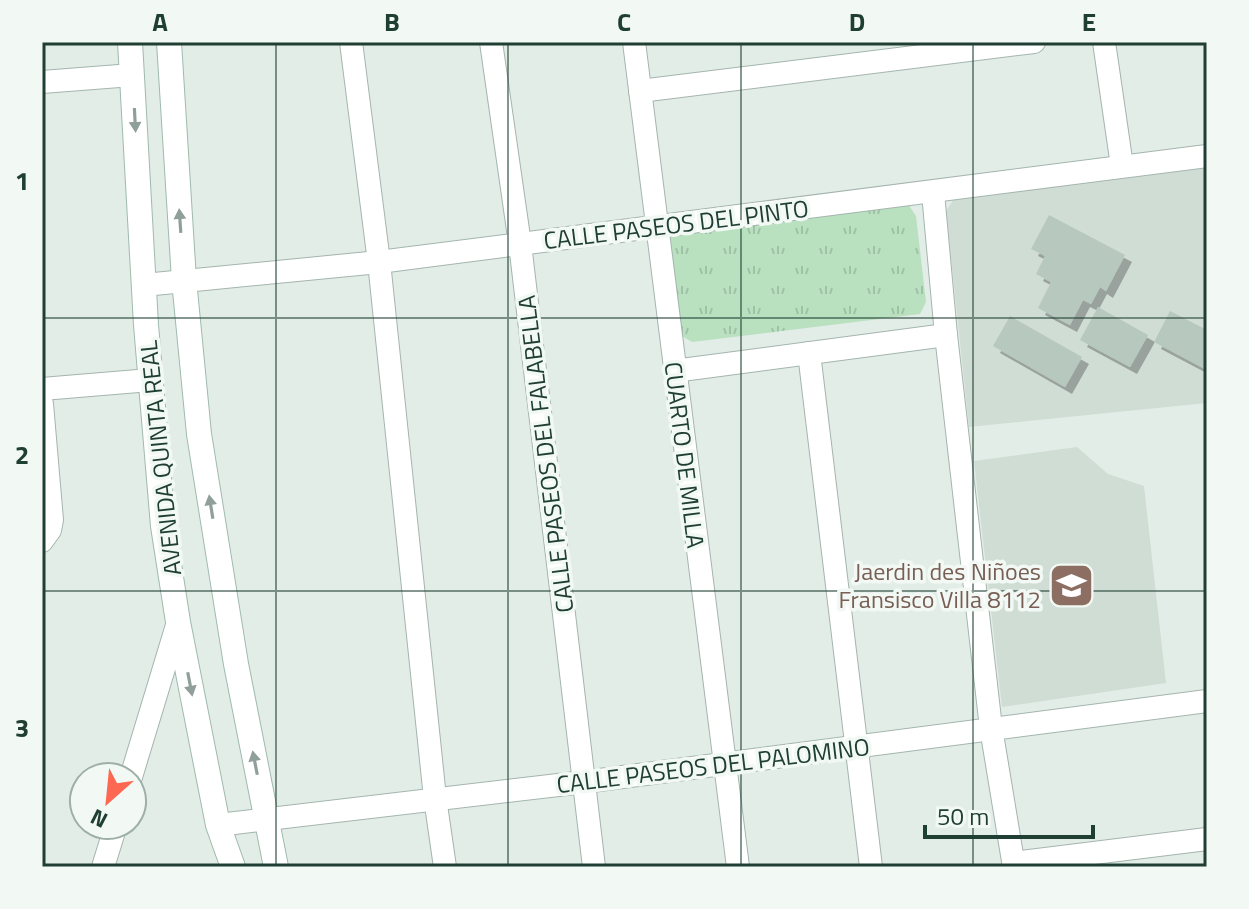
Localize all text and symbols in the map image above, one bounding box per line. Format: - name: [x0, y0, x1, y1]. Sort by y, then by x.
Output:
- text: A: [152, 2, 168, 41]
- text: B: [384, 2, 400, 41]
- text: C: [617, 2, 631, 41]
- text: D: [849, 2, 865, 41]
- text: E: [1082, 2, 1096, 41]
- one-way arrow: [129, 108, 142, 133]
- text: 1: [15, 161, 29, 200]
- street label: CALLE PASEOS DEL PINTO: [541, 190, 811, 258]
- one-way arrow: [174, 208, 187, 233]
- street label: CALLE PASEOS DEL FALABELLA: [508, 293, 582, 615]
- street label: AVENIDA QUINTA REAL: [130, 338, 190, 577]
- street label: CUARTO DE MILLA: [656, 360, 714, 550]
- text: 2: [15, 435, 29, 474]
- one-way arrow: [204, 494, 217, 519]
- place label: Jaerdin des Niñoes Fransisco Villa 8112: [838, 553, 1041, 617]
- school or university icon: Jaerdin des Niñoes Fransisco Villa 8112: [1048, 561, 1096, 609]
- one-way arrow: [185, 672, 197, 697]
- text: 3: [15, 708, 29, 747]
- street label: CALLE PASEOS DEL PALOMINO: [554, 728, 872, 802]
- one-way arrow: [248, 750, 261, 775]
- north arrow: [68, 761, 148, 841]
- scale bar: [925, 789, 1093, 839]
- text: 50 m: [937, 798, 989, 834]
- text: N: [84, 800, 113, 837]

